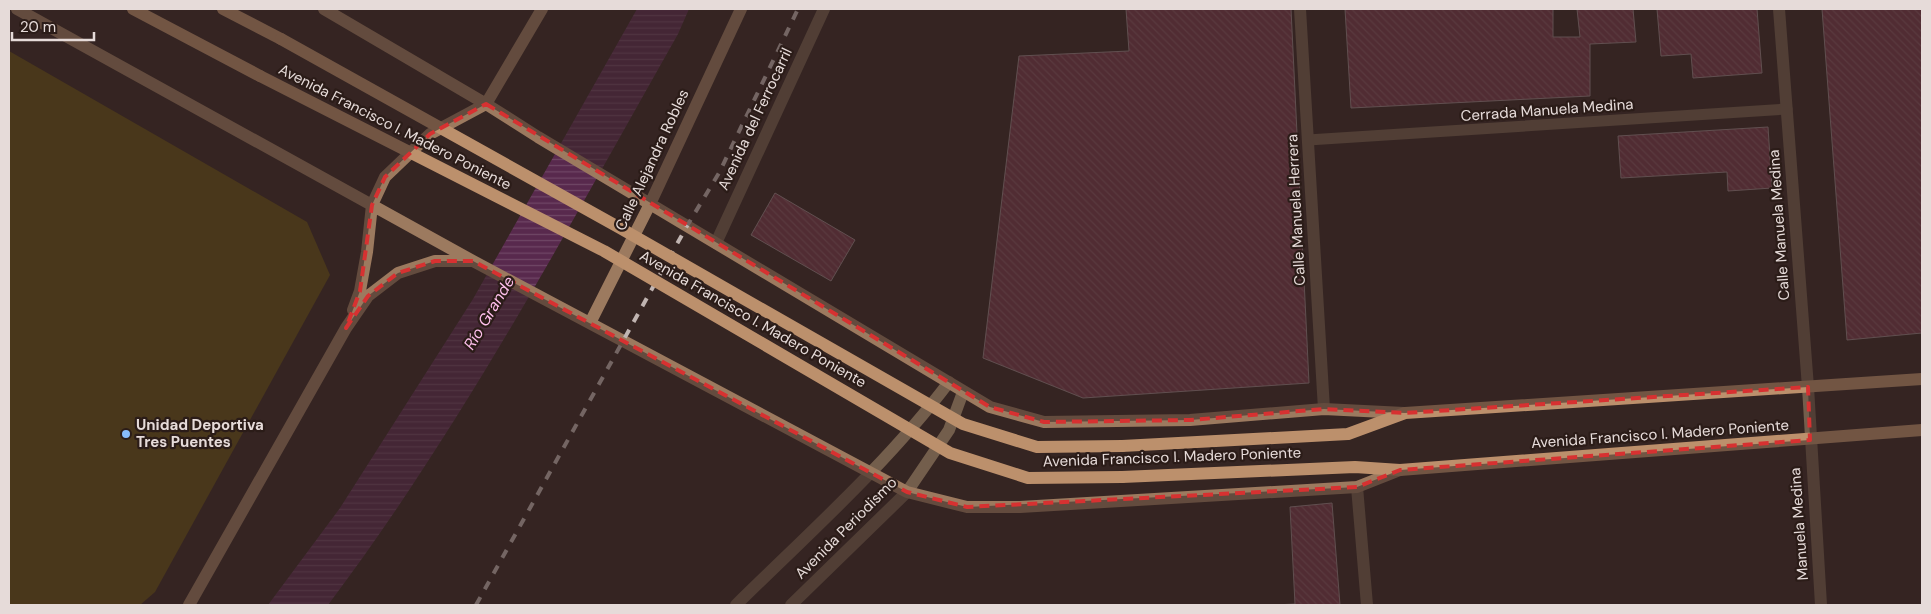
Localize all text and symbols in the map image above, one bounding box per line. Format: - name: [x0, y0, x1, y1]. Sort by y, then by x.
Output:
- scale bar: [12, 10, 95, 42]
- text: 20 m: [20, 17, 56, 37]
- street label: Avenida del Ferrocarril: [713, 45, 797, 193]
- street label: Avenida Francisco I. Madero Poniente: [275, 59, 515, 195]
- street label: Calle Alejandra Robles: [610, 86, 694, 234]
- street label: Cerrada Manuela Medina: [1460, 94, 1634, 126]
- street label: Calle Manuela Herrera: [1282, 134, 1310, 286]
- street label: Calle Manuela Medina: [1764, 149, 1794, 301]
- street label: Avenida Francisco I. Madero Poniente: [636, 246, 870, 392]
- water label: Río Grande: [459, 272, 519, 354]
- place label: Unidad Deportiva Tres Puentes: [136, 415, 264, 452]
- street label: Avenida Francisco I. Madero Poniente: [1530, 415, 1790, 453]
- marker: Unidad Deportiva Tres Puentes: [120, 428, 132, 440]
- street label: Avenida Francisco I. Madero Poniente: [1042, 442, 1302, 472]
- street label: Manuela Medina: [1785, 467, 1813, 581]
- street label: Avenida Periodismo: [791, 473, 901, 583]

